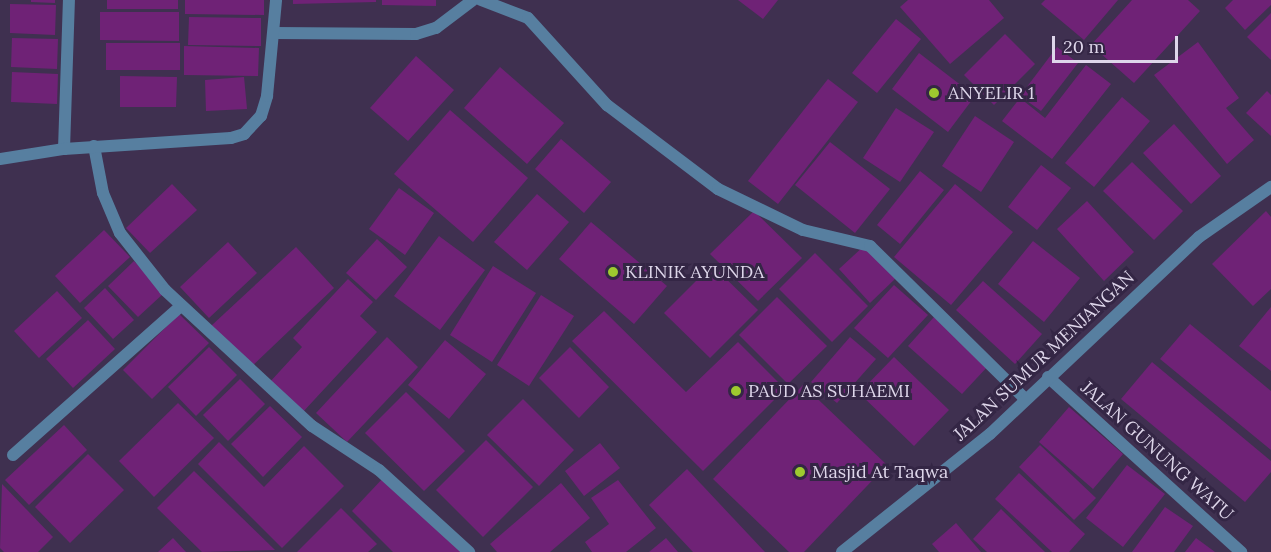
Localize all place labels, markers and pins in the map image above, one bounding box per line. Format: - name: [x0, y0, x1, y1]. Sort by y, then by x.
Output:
- place label: ANYELIR 1: [948, 82, 1035, 104]
- marker: ANYELIR 1: [925, 84, 943, 102]
- place label: KLINIK AYUNDA: [625, 261, 764, 283]
- marker: KLINIK AYUNDA: [606, 265, 620, 279]
- place label: PAUD AS SUHAEMI: [748, 380, 910, 402]
- marker: PAUD AS SUHAEMI: [729, 384, 743, 398]
- place label: Masjid At Taqwa: [812, 461, 948, 483]
- marker: Masjid At Taqwa: [793, 465, 807, 479]

